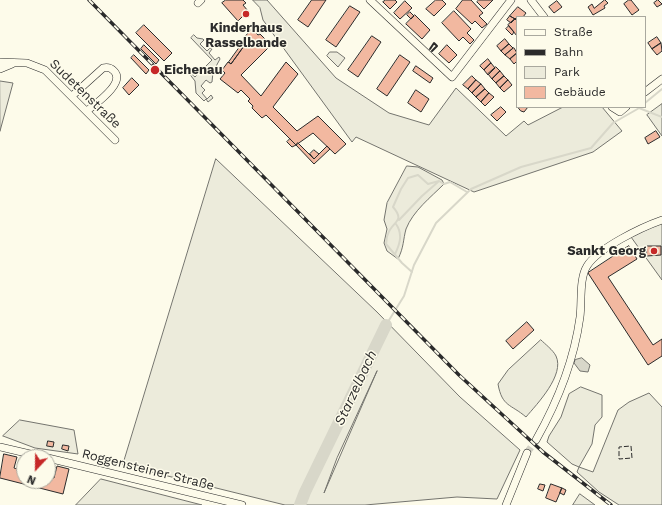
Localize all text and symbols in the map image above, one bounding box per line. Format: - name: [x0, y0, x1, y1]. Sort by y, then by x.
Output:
- marker: Kinderhaus Rasselbande: [241, 9, 251, 19]
- legend: [516, 16, 646, 108]
- place label: Kinderhaus Rasselbande: [205, 20, 287, 51]
- text: Straße: [554, 25, 593, 39]
- text: Bahn: [554, 45, 583, 59]
- street label: Sudetenstraße: [46, 56, 124, 132]
- place label: Eichenau: [164, 62, 223, 78]
- marker: Eichenau: [149, 64, 161, 76]
- text: Park: [554, 65, 580, 79]
- text: Gebäude: [554, 85, 606, 99]
- place label: Sankt Georg: [567, 243, 646, 259]
- marker: Sankt Georg: [649, 246, 659, 256]
- water label: Starzelbach: [331, 348, 381, 428]
- street label: Roggensteiner Straße: [80, 446, 216, 494]
- north arrow: [16, 449, 56, 489]
- text: N: [25, 472, 38, 487]

